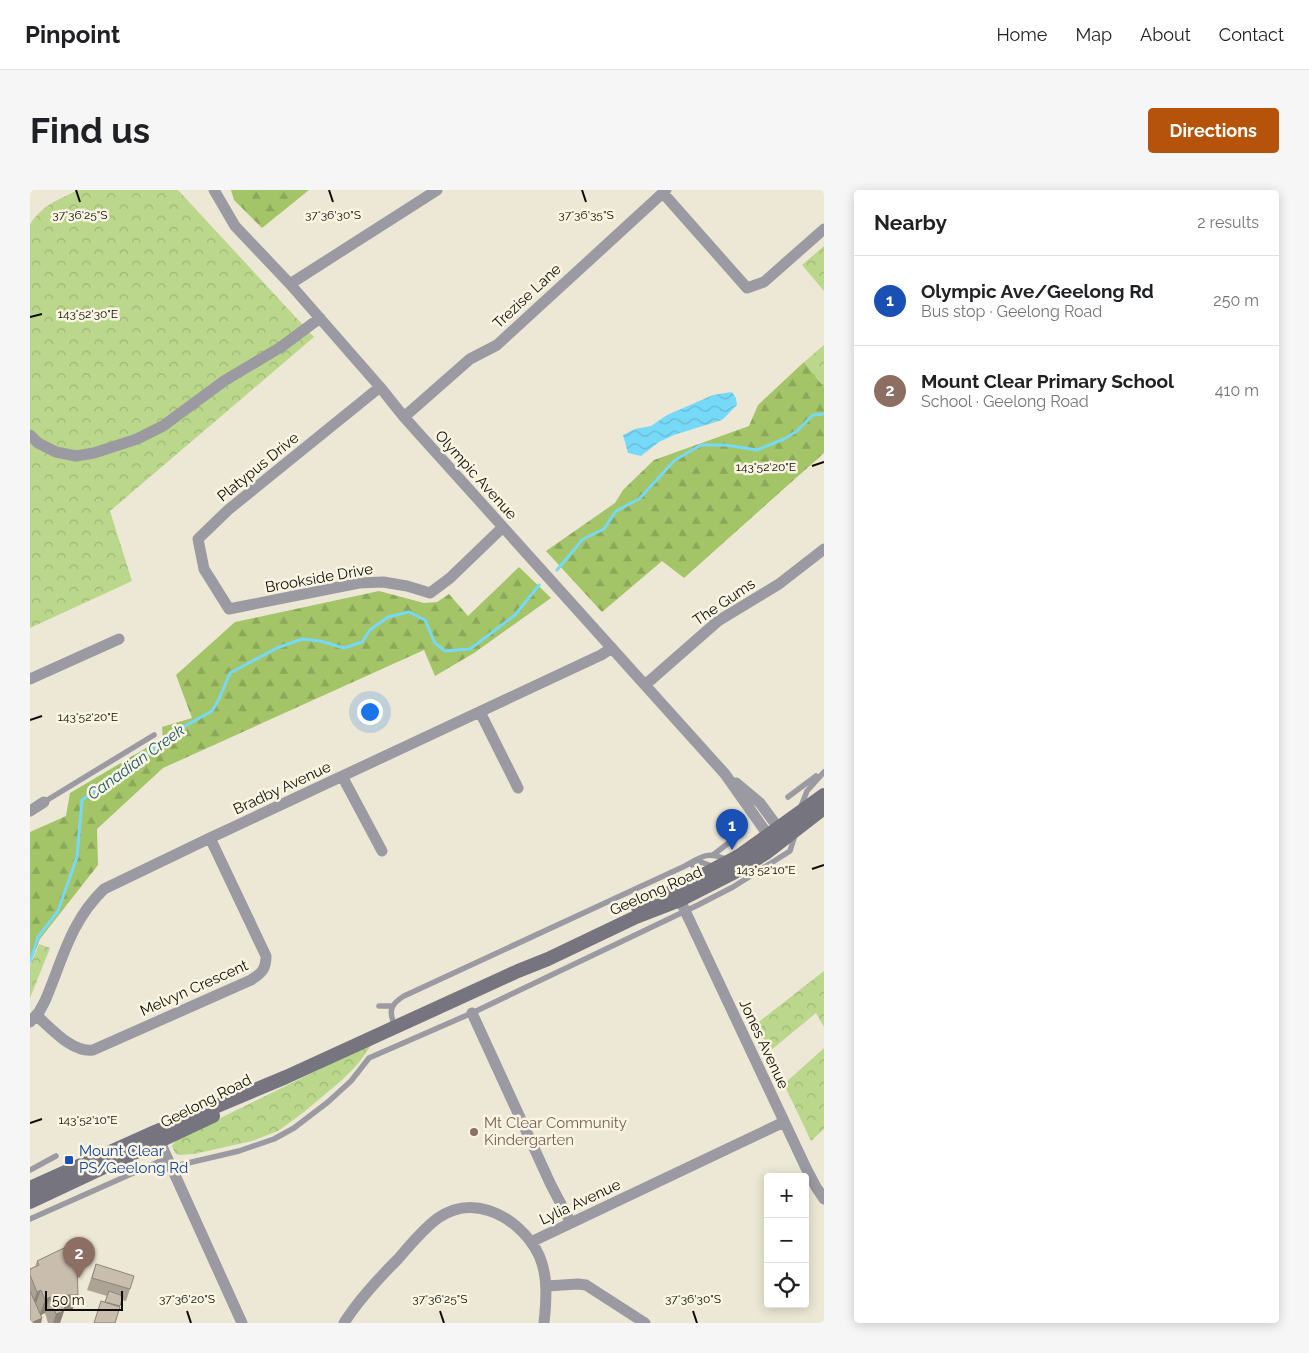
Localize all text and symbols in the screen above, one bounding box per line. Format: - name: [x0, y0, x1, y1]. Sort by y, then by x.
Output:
- text: Pinpoint: [25, 20, 120, 49]
- text: Home: [996, 24, 1047, 45]
- text: Map: [1075, 24, 1112, 45]
- text: About: [1140, 24, 1191, 45]
- text: Contact: [1219, 24, 1284, 45]
- button: Directions: [1148, 108, 1279, 153]
- text: Find us: [30, 110, 150, 151]
- text: 37°36'25"S: [52, 208, 108, 222]
- text: 37°36'30"S: [305, 208, 361, 222]
- text: 37°36'35"S: [558, 208, 614, 222]
- text: Nearby: [874, 210, 947, 235]
- text: 2 results: [1197, 213, 1259, 232]
- street label: Trezise Lane: [489, 260, 565, 332]
- text: Olympic Ave/Geelong Rd: [921, 280, 1154, 302]
- text: 1: [886, 291, 894, 310]
- text: 250 m: [1213, 291, 1259, 310]
- text: Bus stop · Geelong Road: [921, 302, 1102, 321]
- text: 143°52'30"E: [58, 307, 118, 321]
- text: Mount Clear Primary School: [921, 370, 1174, 392]
- text: 2: [885, 381, 895, 400]
- text: 410 m: [1215, 381, 1259, 400]
- text: School · Geelong Road: [921, 392, 1089, 411]
- street label: Olympic Avenue: [431, 427, 521, 523]
- street label: Platypus Drive: [214, 429, 303, 505]
- text: 143°52'20"E: [736, 460, 796, 474]
- street label: Brookside Drive: [264, 560, 374, 596]
- street label: The Gums: [689, 575, 759, 629]
- your location: [357, 699, 383, 725]
- text: 143°52'20"E: [58, 710, 118, 724]
- water label: Canadian Creek: [84, 720, 189, 804]
- street label: Bradby Avenue: [230, 757, 334, 818]
- pin: 1: [716, 809, 748, 850]
- street label: Geelong Road: [607, 863, 705, 919]
- text: 143°52'10"E: [736, 863, 796, 877]
- street label: Melvyn Crescent: [137, 956, 251, 1020]
- street label: Jones Avenue: [735, 996, 793, 1092]
- street label: Geelong Road: [158, 1070, 254, 1132]
- text: 143°52'10"E: [58, 1113, 118, 1127]
- place label: Mt Clear Community Kindergarten: [484, 1114, 627, 1149]
- marker: Mt Clear Community Kindergarten: [468, 1126, 480, 1138]
- place label: Mount Clear PS/Geelong Rd: [79, 1142, 188, 1177]
- marker: Mount Clear PS/Geelong Rd: [63, 1154, 75, 1166]
- map controls: [764, 1173, 809, 1308]
- button: +: [764, 1173, 809, 1218]
- street label: Lylia Avenue: [537, 1175, 623, 1229]
- button: −: [764, 1218, 809, 1263]
- pin: 2: [63, 1237, 95, 1278]
- button: locate: [764, 1263, 809, 1308]
- scale bar: [45, 1288, 122, 1311]
- text: 50 m: [52, 1292, 85, 1308]
- text: 37°36'20"S: [159, 1292, 215, 1306]
- text: 37°36'25"S: [412, 1292, 468, 1306]
- text: 37°36'30"S: [665, 1292, 721, 1306]

